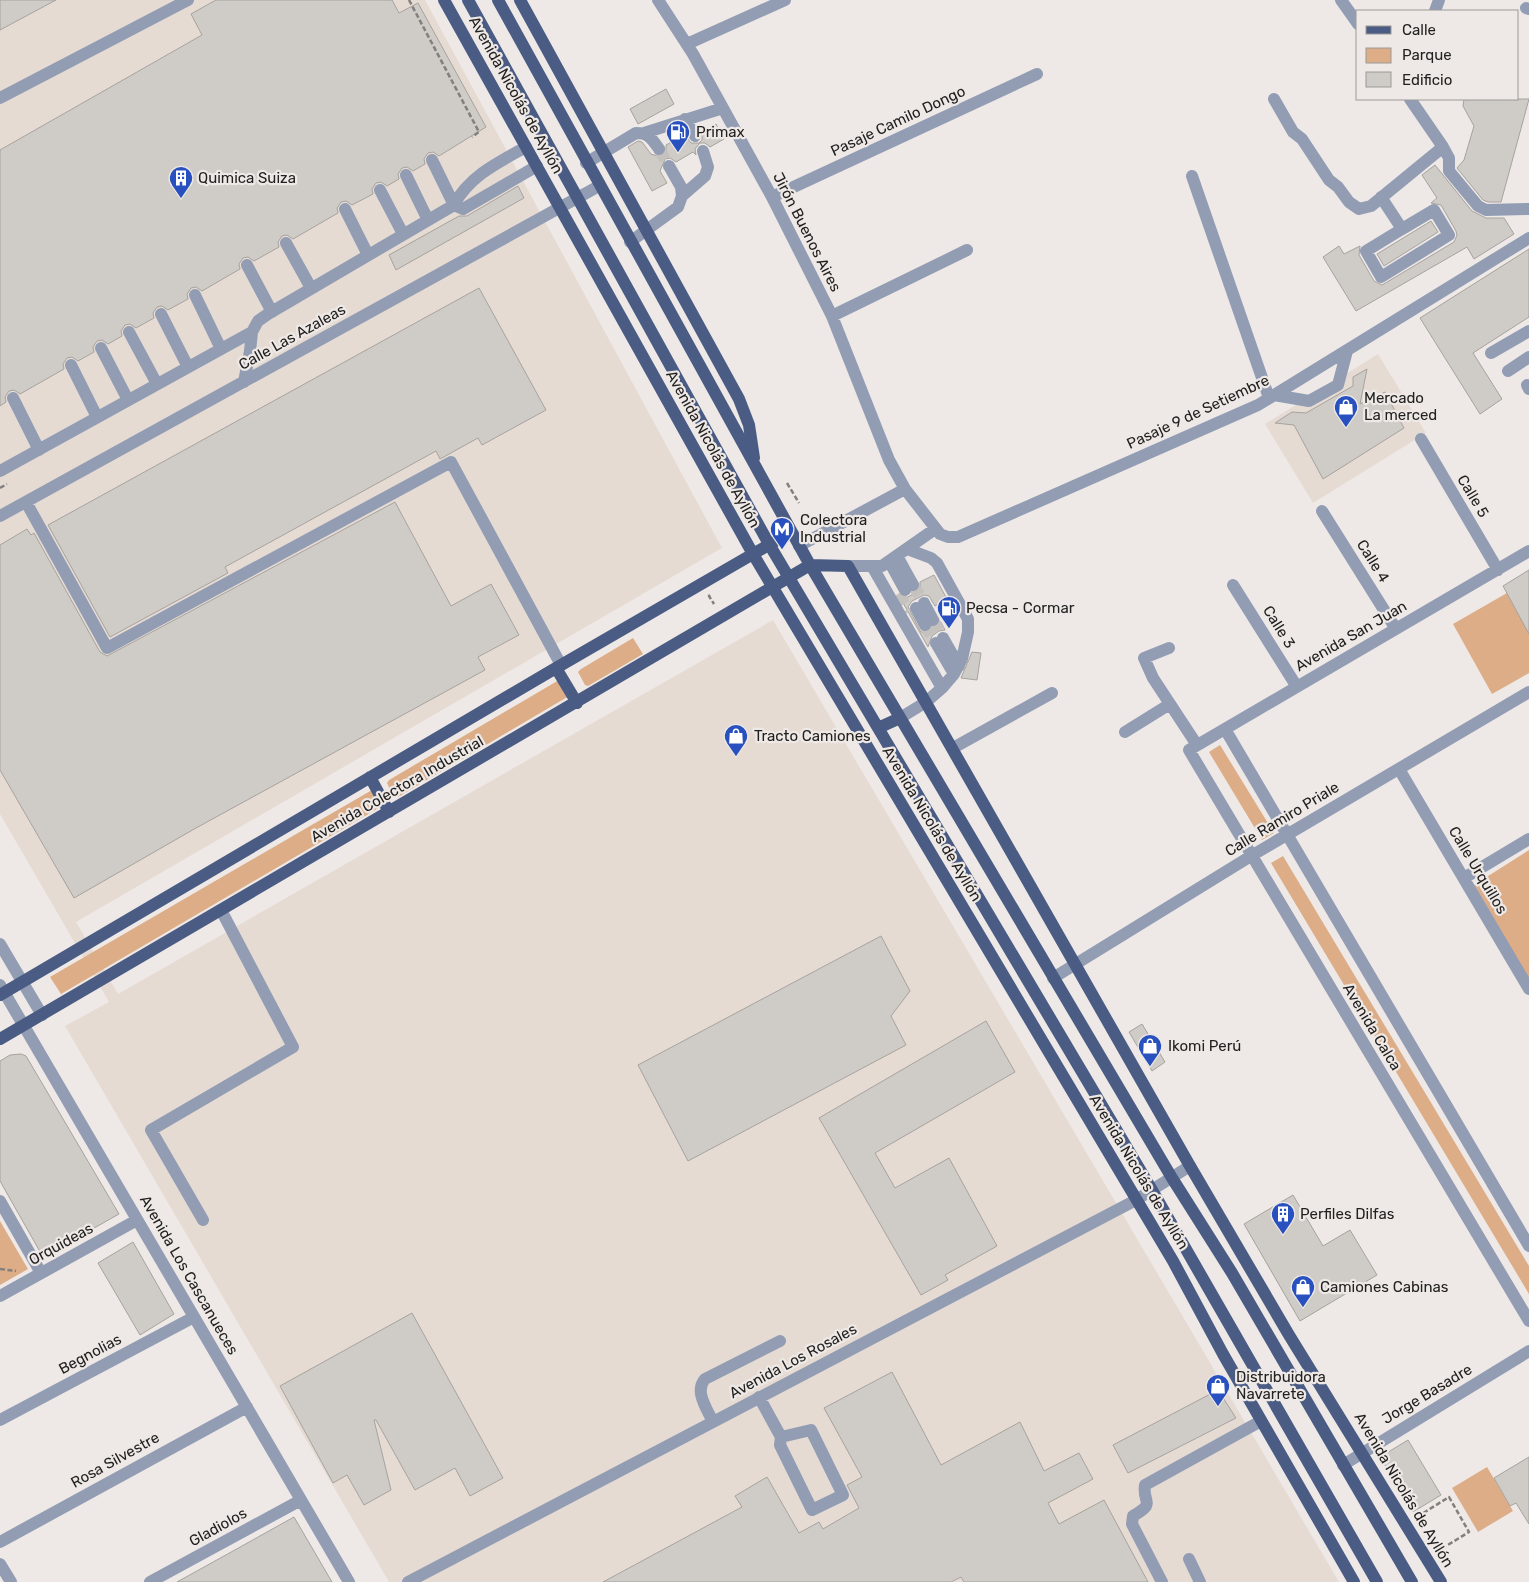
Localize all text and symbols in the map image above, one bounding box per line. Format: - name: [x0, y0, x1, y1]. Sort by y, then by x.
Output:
- legend: [1356, 10, 1519, 100]
- street label: Avenida Nicolás de Ayllón: [465, 13, 567, 177]
- text: Calle: [1402, 21, 1436, 39]
- text: Parque: [1402, 46, 1452, 64]
- text: Edificio: [1402, 71, 1452, 89]
- street label: Pasaje Camilo Dongo: [828, 82, 968, 160]
- fuel station icon: Primax: [665, 119, 691, 153]
- place label: Primax: [696, 123, 745, 141]
- building icon: Quimica Suiza: [168, 165, 194, 199]
- place label: Quimica Suiza: [198, 169, 296, 187]
- street label: Jirón Buenos Aires: [769, 169, 845, 295]
- street label: Calle Las Azaleas: [235, 300, 349, 374]
- street label: Avenida Nicolás de Ayllón: [662, 367, 764, 531]
- street label: Pasaje 9 de Setiembre: [1124, 371, 1272, 453]
- place label: Mercado La merced: [1364, 389, 1437, 424]
- shop icon: Mercado La merced: [1333, 394, 1359, 428]
- street label: Calle 5: [1453, 471, 1493, 521]
- place label: Colectora Industrial: [800, 511, 867, 546]
- metro station icon: Colectora Industrial: [769, 516, 795, 550]
- street label: Calle 4: [1353, 536, 1393, 586]
- fuel station icon: Pecsa - Cormar: [936, 595, 962, 629]
- street label: Avenida San Juan: [1292, 597, 1410, 675]
- place label: Pecsa - Cormar: [966, 599, 1075, 617]
- street label: Calle 3: [1259, 602, 1299, 652]
- shop icon: Tracto Camiones: [723, 723, 749, 757]
- place label: Tracto Camiones: [754, 727, 871, 745]
- street label: Avenida Colectora Industrial: [307, 732, 487, 846]
- street label: Avenida Nicolás de Ayllón: [879, 743, 985, 905]
- street label: Calle Ramiro Priale: [1222, 778, 1342, 860]
- street label: Calle Urquillos: [1445, 823, 1511, 917]
- street label: Avenida Calca: [1339, 980, 1405, 1074]
- shop icon: Ikomi Perú: [1137, 1033, 1163, 1067]
- place label: Ikomi Perú: [1168, 1037, 1241, 1055]
- street label: Avenida Nicolás de Ayllón: [1086, 1091, 1192, 1253]
- street label: Avenida Los Cascanueces: [136, 1192, 242, 1358]
- building icon: Perfiles Dilfas: [1270, 1201, 1296, 1235]
- place label: Perfiles Dilfas: [1300, 1205, 1395, 1223]
- street label: Orquideas: [26, 1219, 97, 1269]
- shop icon: Camiones Cabinas: [1290, 1274, 1316, 1308]
- place label: Camiones Cabinas: [1320, 1278, 1449, 1296]
- street label: Avenida Los Rosales: [726, 1320, 860, 1402]
- street label: Begnolias: [56, 1330, 125, 1378]
- street label: Jorge Basadre: [1379, 1360, 1475, 1428]
- place label: Distribuidora Navarrete: [1236, 1368, 1326, 1403]
- shop icon: Distribuidora Navarrete: [1205, 1373, 1231, 1407]
- street label: Avenida Nicolás de Ayllón: [1351, 1409, 1457, 1571]
- street label: Rosa Silvestre: [68, 1428, 162, 1492]
- street label: Gladiolos: [186, 1504, 250, 1550]

